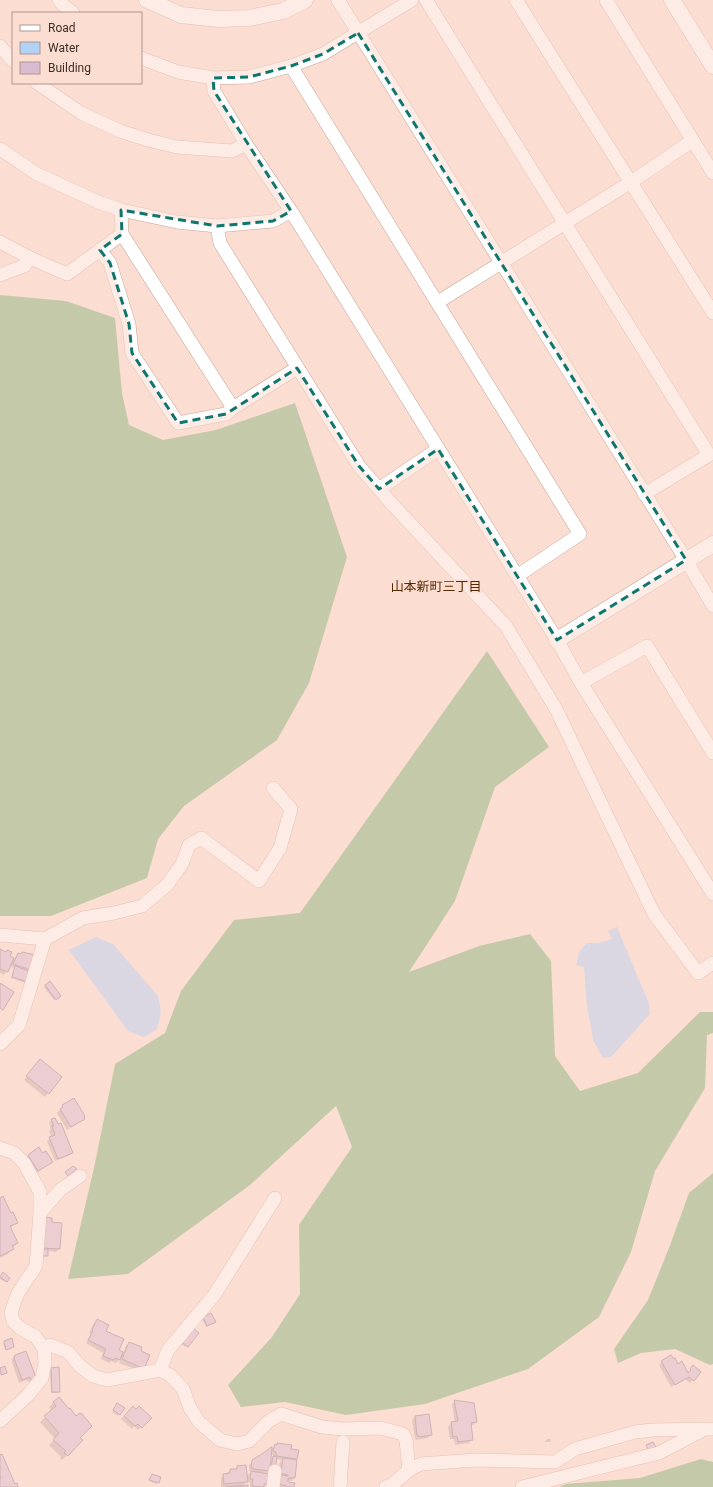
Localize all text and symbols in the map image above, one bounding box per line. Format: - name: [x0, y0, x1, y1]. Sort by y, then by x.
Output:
- legend: [12, 12, 142, 84]
- text: Road: [48, 21, 76, 35]
- text: Water: [48, 41, 79, 55]
- text: Building: [48, 61, 91, 75]
- district label: 山本新町三丁目: [390, 579, 482, 594]

